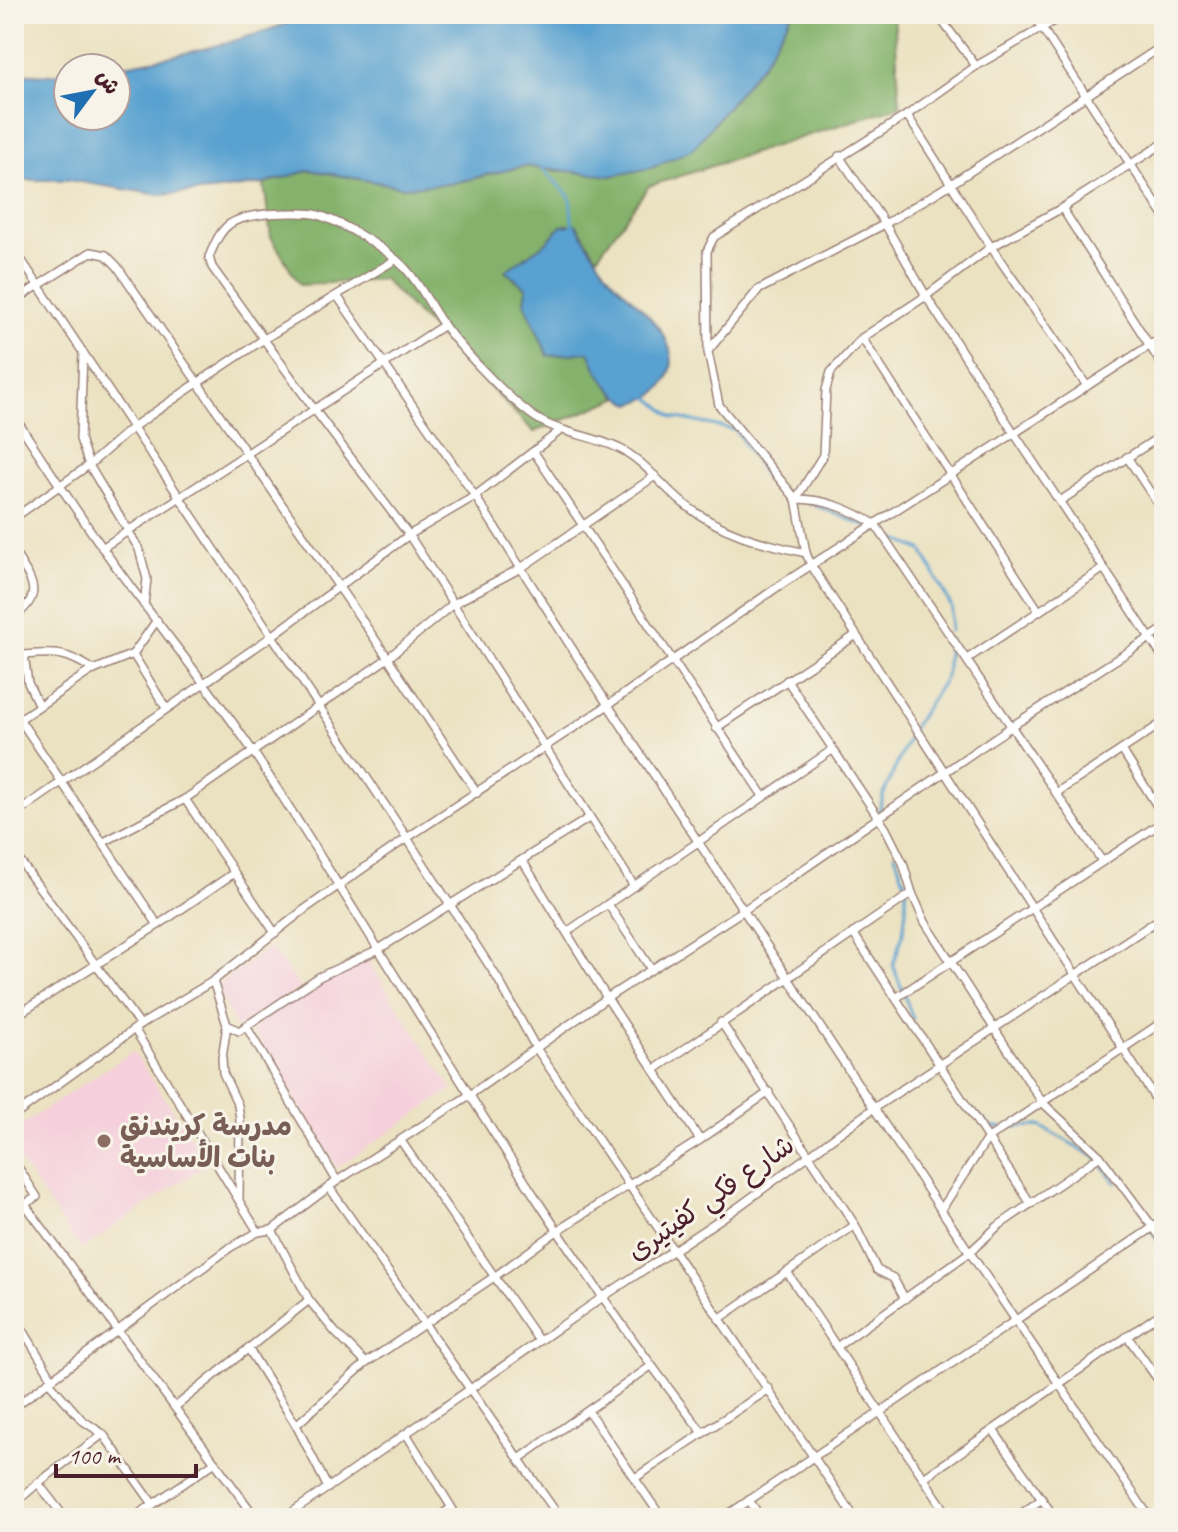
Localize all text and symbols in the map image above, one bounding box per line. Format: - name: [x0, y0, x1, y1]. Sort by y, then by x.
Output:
- north arrow: [52, 52, 132, 132]
- text: ش: [90, 64, 126, 100]
- place label: مدرسة كريندنق بنات الأساسية: [120, 1108, 292, 1175]
- street label: شارع فكي كفيتيرى: [620, 1127, 805, 1274]
- marker: مدرسة كريندنق بنات الأساسية: [95, 1132, 113, 1150]
- scale bar: [56, 1428, 196, 1478]
- text: 100 m: [68, 1441, 122, 1471]

